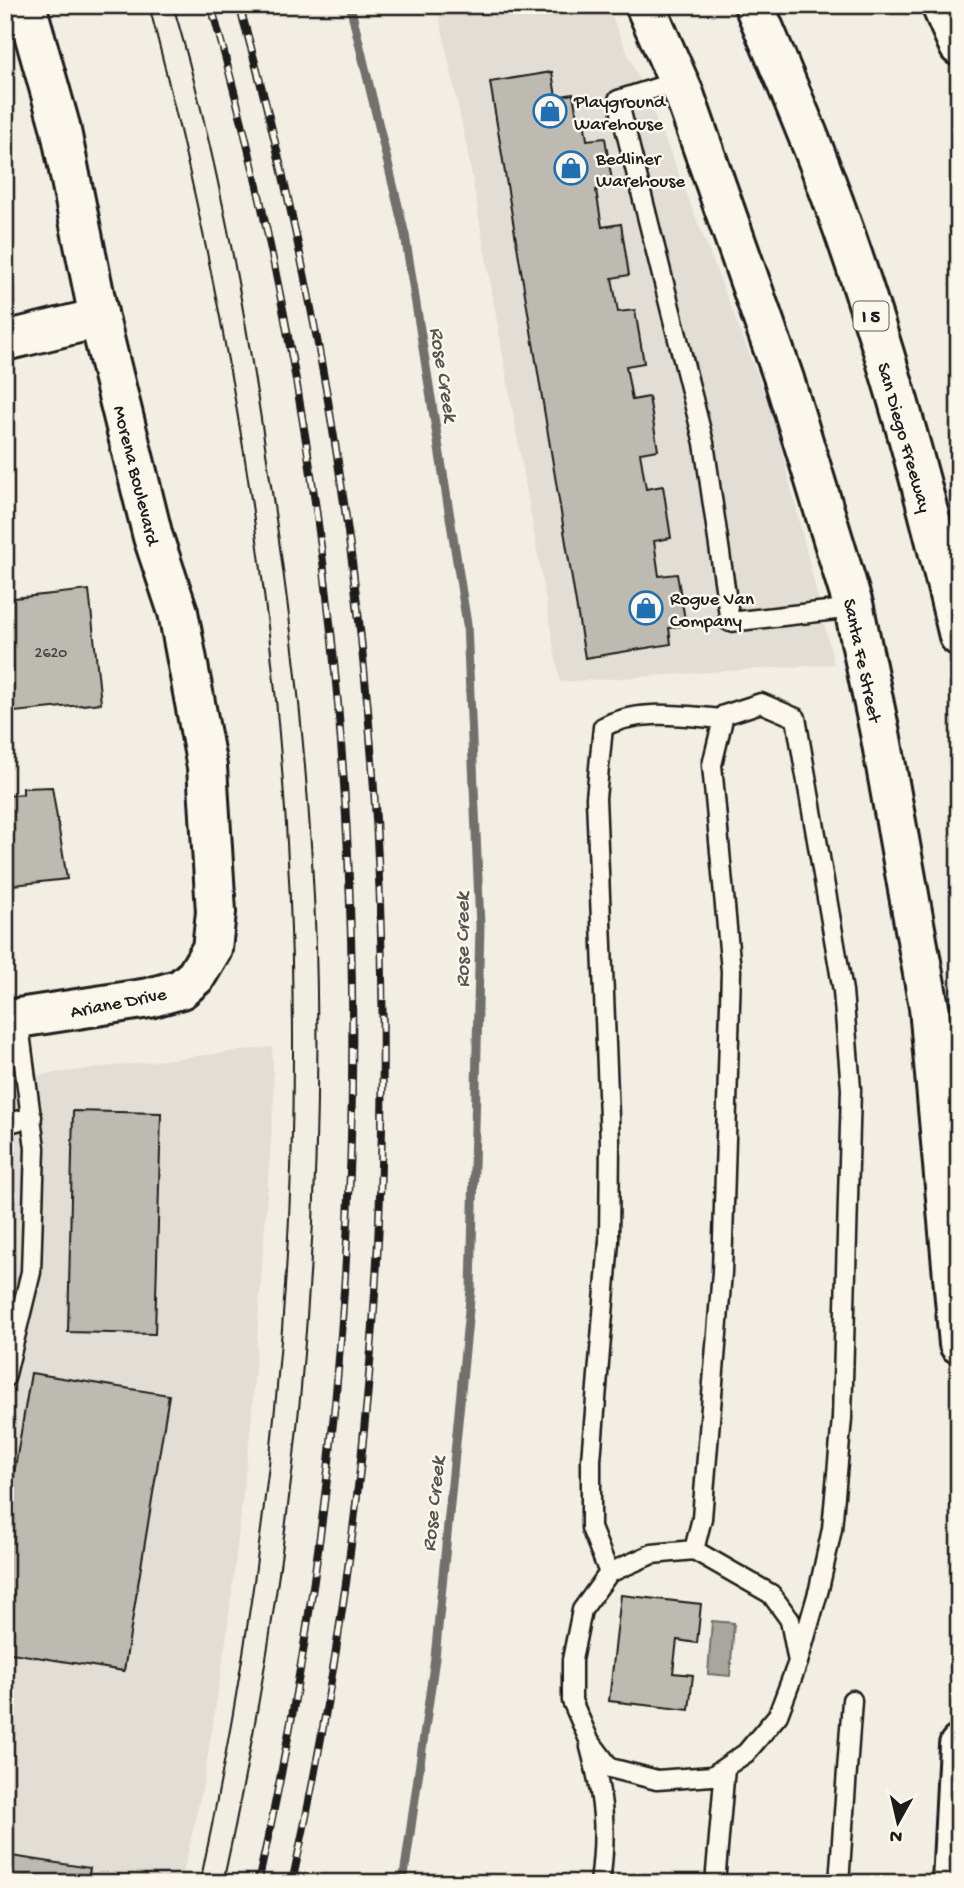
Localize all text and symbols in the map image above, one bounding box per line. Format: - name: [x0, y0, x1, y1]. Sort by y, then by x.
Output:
- shop icon: Playground Warehouse: [531, 92, 569, 130]
- place label: Playground Warehouse: [573, 92, 667, 137]
- shop icon: Bedliner Warehouse: [552, 149, 590, 187]
- place label: Bedliner Warehouse: [595, 149, 685, 194]
- road number: I 5: [854, 302, 888, 330]
- water label: Rose Creek: [422, 326, 462, 426]
- street label: San Diego Freeway: [870, 360, 935, 516]
- street label: Morena Boulevard: [106, 404, 164, 550]
- shop icon: Rogue Van Company: [627, 589, 665, 627]
- place label: Rogue Van Company: [670, 589, 754, 634]
- street label: Santa Fe Street: [836, 597, 885, 727]
- house number: 2620: [35, 645, 67, 664]
- water label: Rose Creek: [452, 890, 477, 988]
- street label: Ariane Drive: [69, 984, 169, 1025]
- water label: Rose Creek: [418, 1453, 453, 1553]
- north arrow: [862, 1786, 932, 1856]
- text: N: [888, 1823, 904, 1848]

